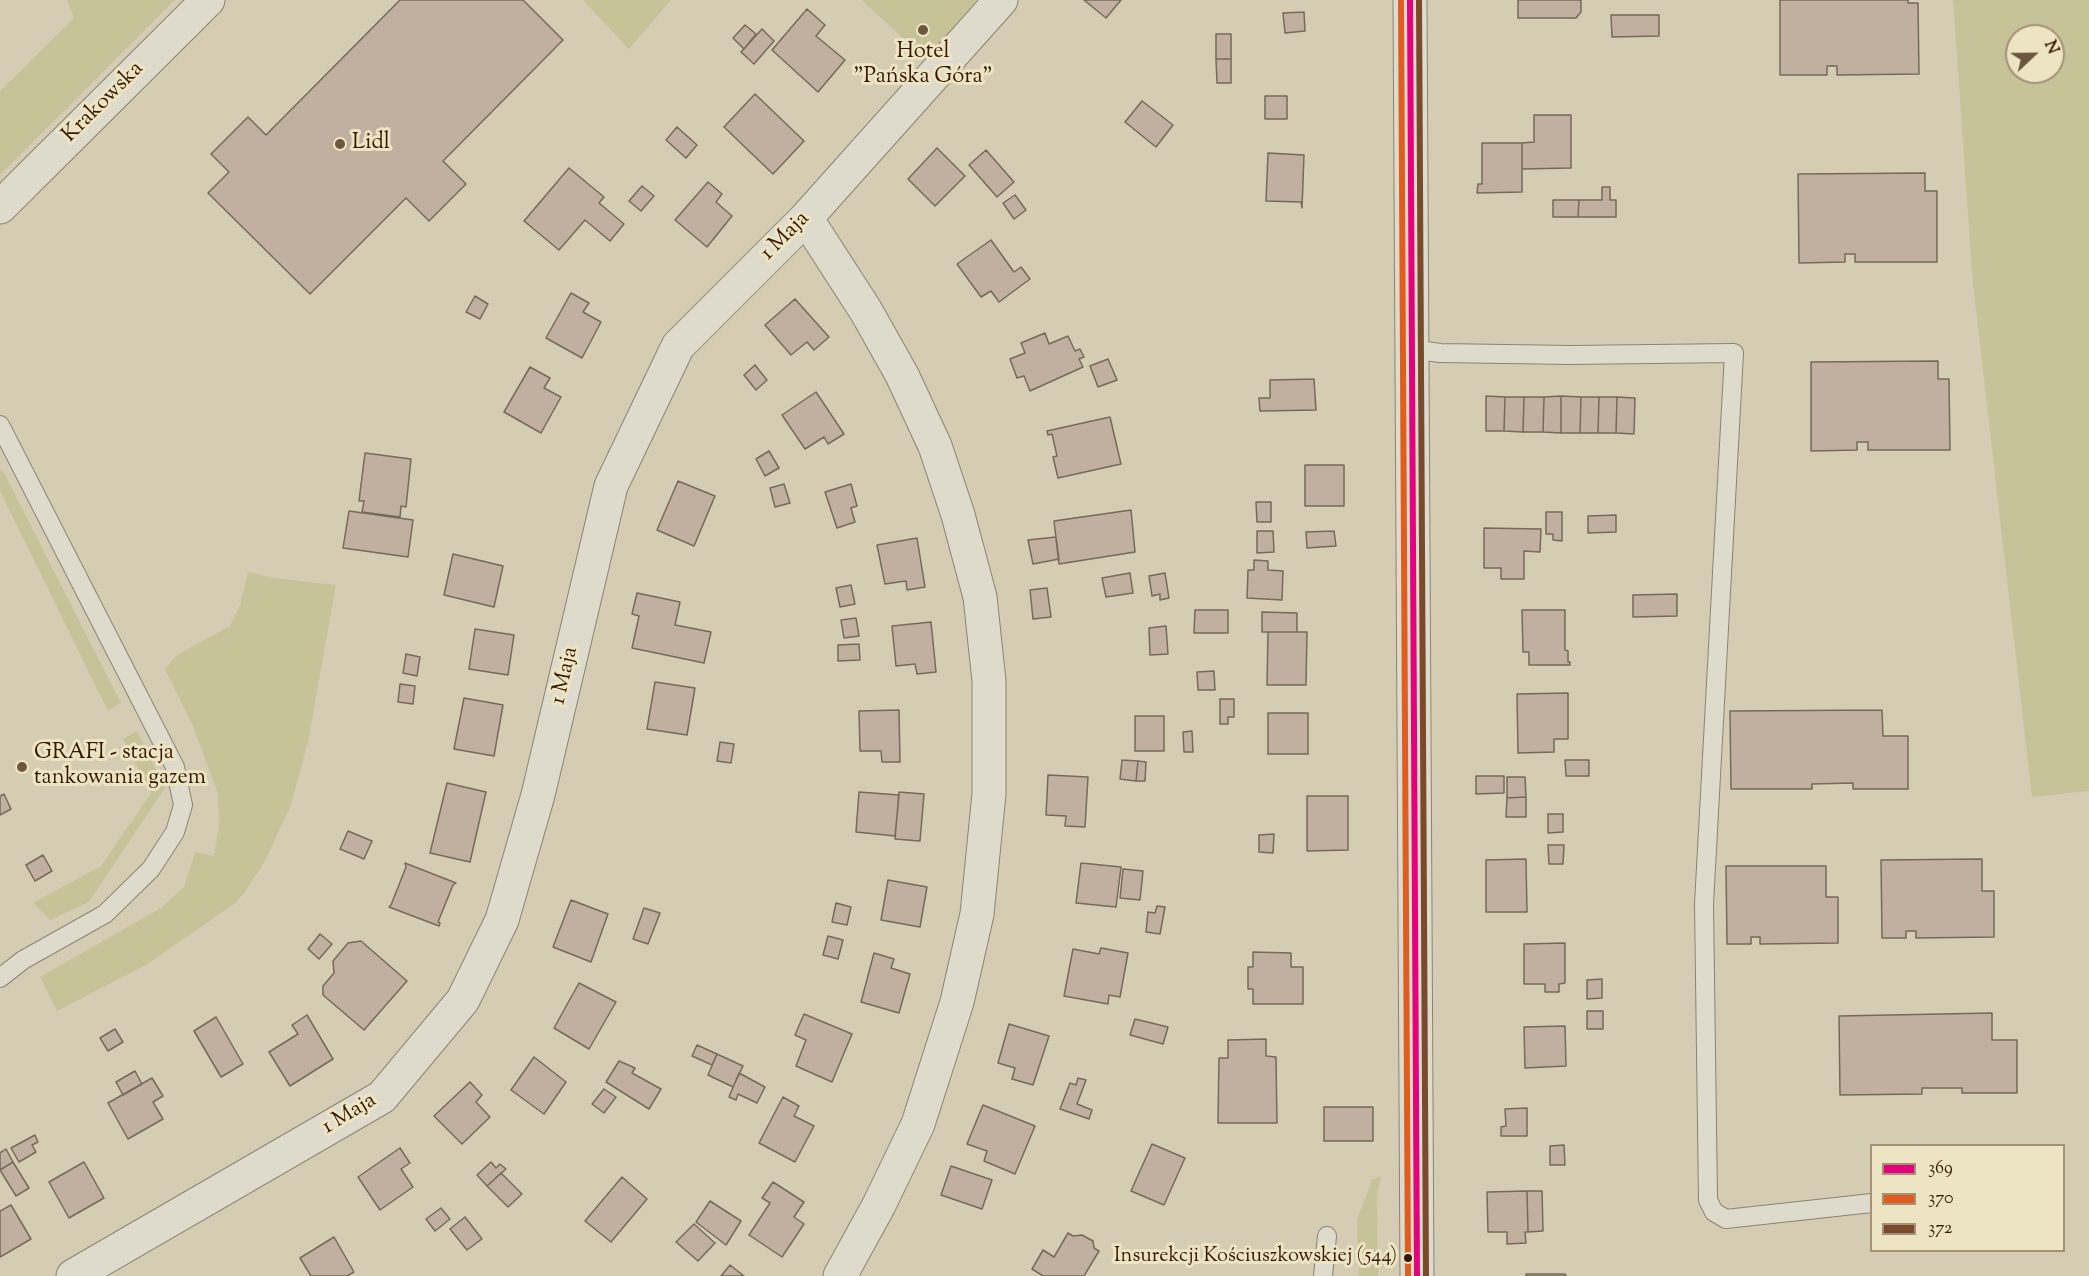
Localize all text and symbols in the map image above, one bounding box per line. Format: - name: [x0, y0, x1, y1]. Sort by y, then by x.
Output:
- marker: Hotel "Pańska Góra": [916, 23, 930, 37]
- north arrow: [2005, 24, 2065, 84]
- text: N: [2037, 38, 2063, 58]
- place label: Hotel "Pańska Góra": [853, 40, 993, 92]
- street label: Krakowska: [58, 57, 150, 149]
- place label: Lidl: [352, 131, 390, 157]
- marker: Lidl: [333, 137, 347, 151]
- street label: 1 Maja: [756, 207, 816, 267]
- street label: 1 Maja: [547, 645, 585, 707]
- place label: GRAFI - stacja tankowania gazem: [34, 741, 206, 792]
- marker: GRAFI - stacja tankowania gazem: [15, 760, 29, 774]
- street label: 1 Maja: [318, 1089, 382, 1141]
- legend: [1870, 1144, 2065, 1252]
- text: 369: [1928, 1156, 1953, 1182]
- text: 370: [1928, 1186, 1953, 1212]
- text: 372: [1928, 1216, 1953, 1242]
- place label: Insurekcji Kościuszkowskiej (544): [1114, 1246, 1397, 1270]
- marker: Insurekcji Kościuszkowskiej (544): [1402, 1252, 1414, 1264]

